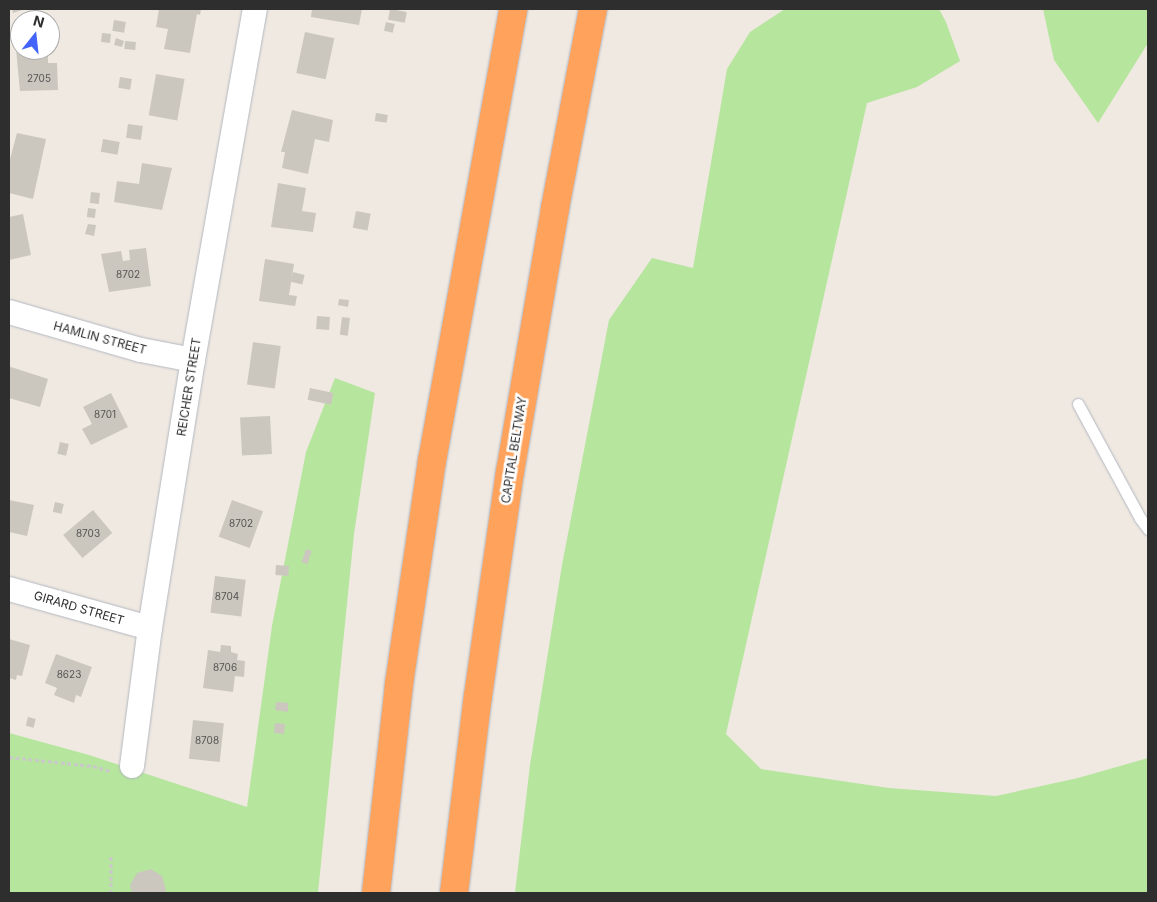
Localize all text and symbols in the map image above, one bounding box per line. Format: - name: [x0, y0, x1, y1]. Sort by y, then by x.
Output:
- north arrow: [10, 10, 60, 60]
- text: N: [32, 11, 46, 31]
- house number: 2705: [27, 73, 51, 85]
- house number: 8702: [116, 269, 140, 281]
- street label: HAMLIN STREET: [52, 319, 148, 357]
- street label: REICHER STREET: [174, 337, 204, 437]
- street label: CAPITAL BELTWAY: [498, 396, 530, 504]
- house number: 8701: [94, 409, 116, 421]
- house number: 8702: [229, 518, 253, 530]
- house number: 8703: [76, 528, 100, 540]
- street label: GIRARD STREET: [32, 588, 126, 628]
- house number: 8704: [215, 591, 239, 603]
- house number: 8706: [213, 662, 237, 674]
- house number: 8623: [57, 669, 81, 681]
- house number: 8708: [195, 735, 219, 747]

